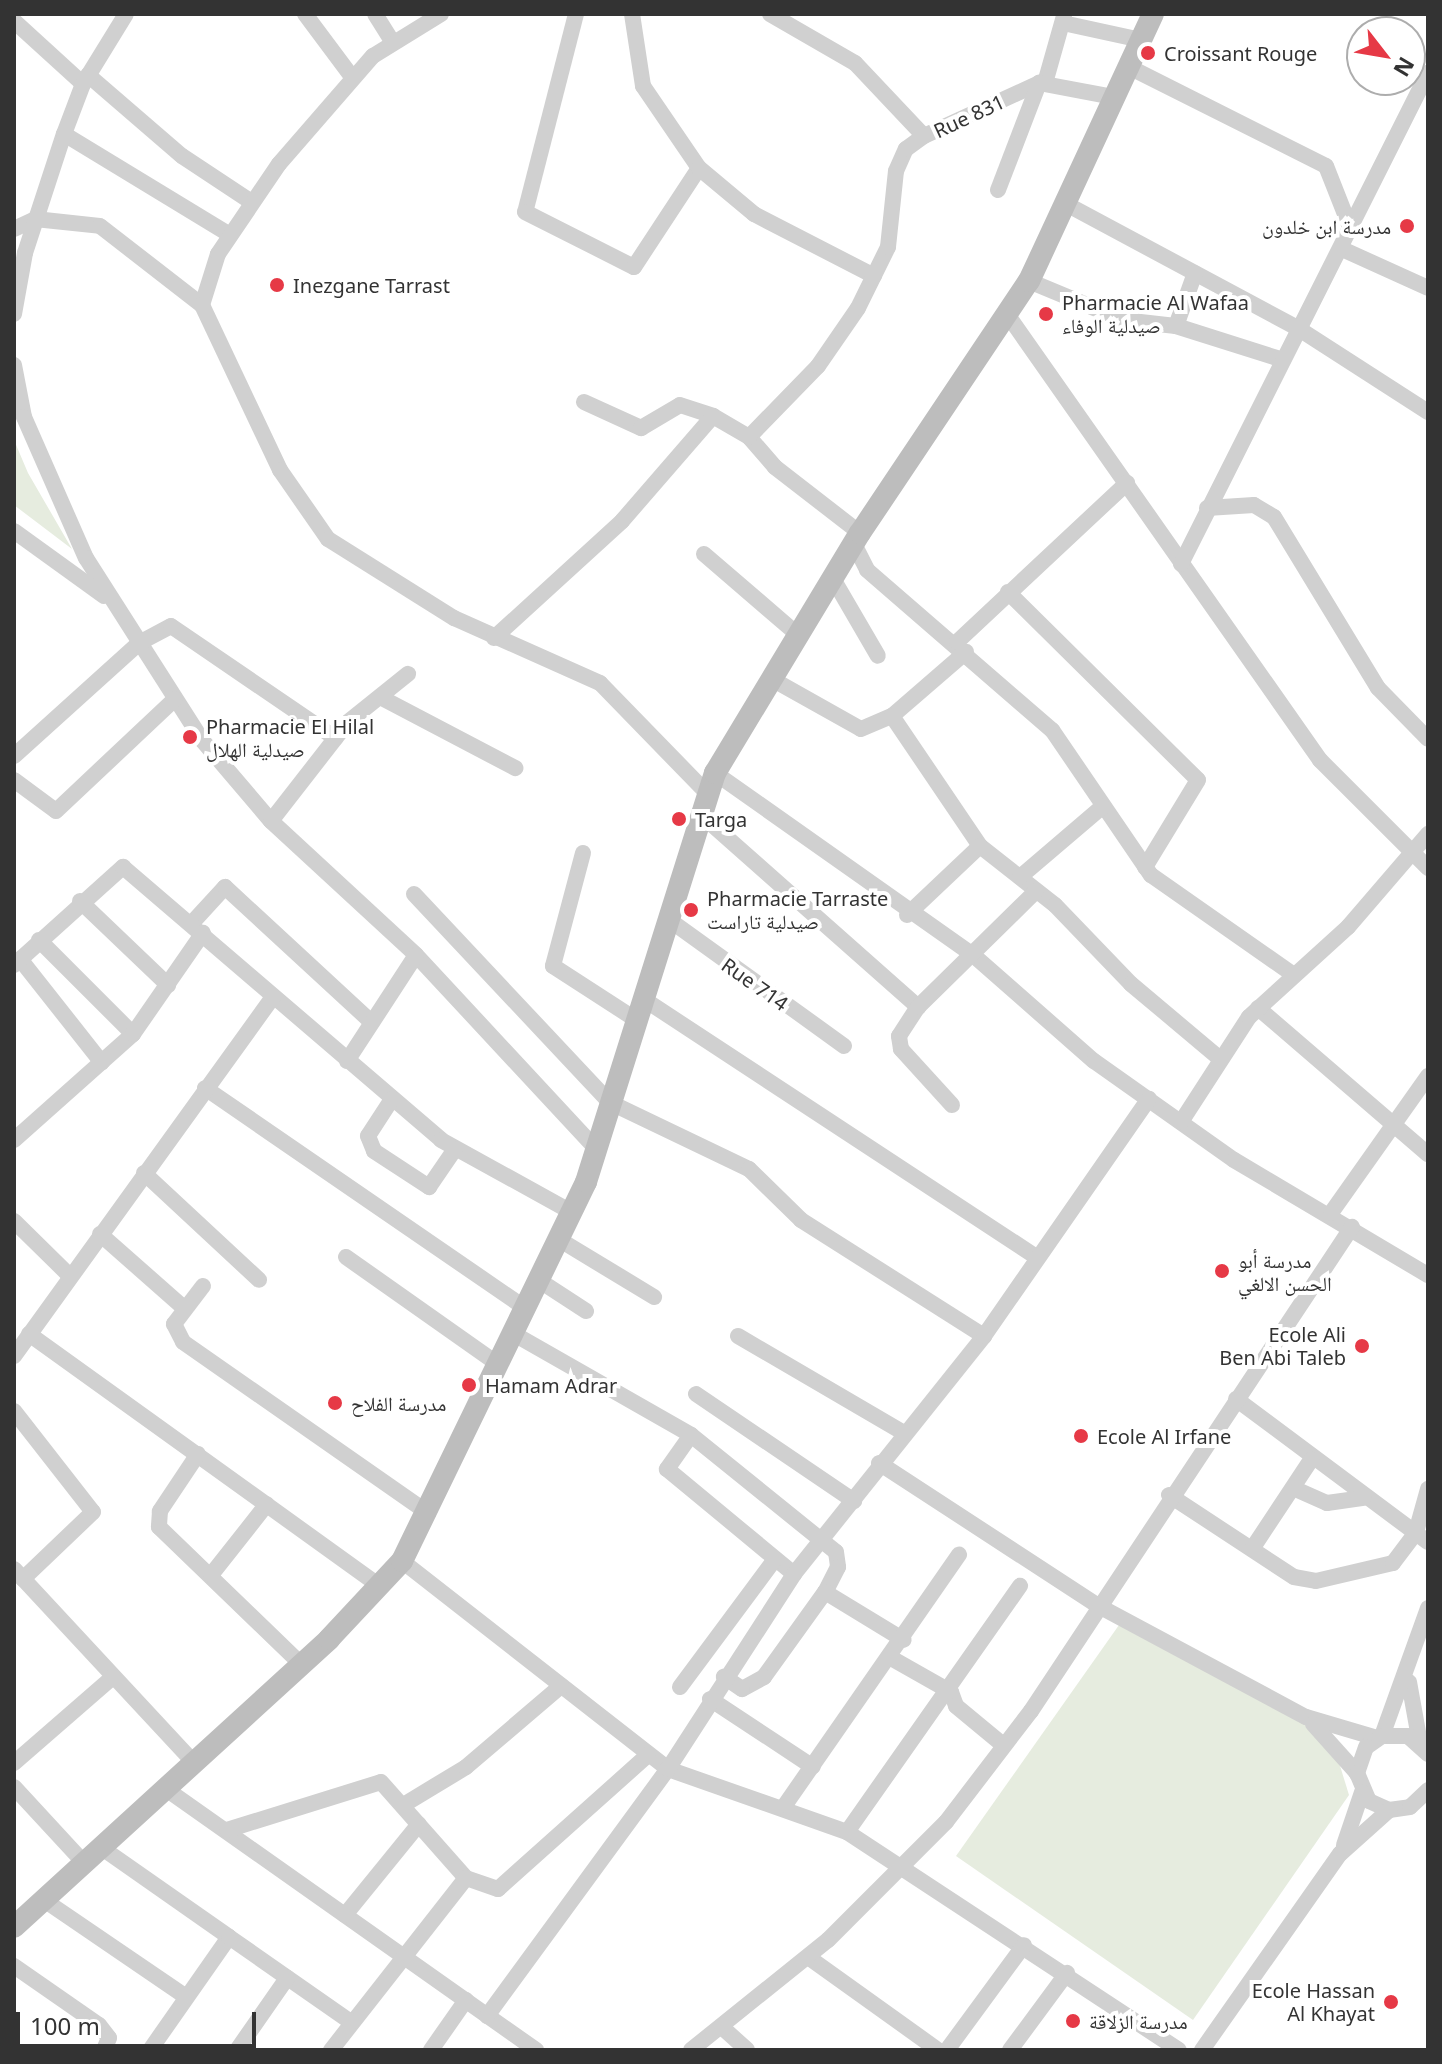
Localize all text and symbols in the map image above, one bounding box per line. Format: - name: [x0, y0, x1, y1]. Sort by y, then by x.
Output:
- north arrow: [1346, 16, 1426, 96]
- place label: Croissant Rouge: [1164, 41, 1317, 65]
- marker: Croissant Rouge: [1139, 44, 1157, 62]
- text: N: [1387, 52, 1422, 83]
- street label: Rue 831: [930, 89, 1008, 143]
- place label: مدرسة ابن خلدون: [1262, 214, 1391, 238]
- marker: مدرسة ابن خلدون: [1398, 217, 1416, 235]
- place label: Inezgane Tarrast: [293, 273, 450, 297]
- marker: Inezgane Tarrast: [268, 276, 286, 294]
- place label: Pharmacie Al Wafaa صيدلية الوفاء: [1062, 290, 1249, 337]
- marker: Pharmacie Al Wafaa صيدلية الوفاء: [1037, 305, 1055, 323]
- place label: Pharmacie El Hilal صيدلية الهلال: [206, 714, 374, 761]
- marker: Pharmacie El Hilal صيدلية الهلال: [181, 728, 199, 746]
- place label: Targa: [695, 807, 747, 831]
- marker: Targa: [670, 810, 688, 828]
- place label: Pharmacie Tarraste صيدلية تاراست: [707, 886, 888, 933]
- marker: Pharmacie Tarraste صيدلية تاراست: [682, 901, 700, 919]
- street label: Rue 714: [717, 952, 793, 1016]
- place label: مدرسة أبو الحسن الالغي: [1238, 1248, 1332, 1295]
- marker: مدرسة أبو الحسن الالغي: [1213, 1262, 1231, 1280]
- place label: Ecole Ali Ben Abi Taleb: [1219, 1322, 1346, 1369]
- marker: Ecole Ali Ben Abi Taleb: [1353, 1337, 1371, 1355]
- place label: Hamam Adrar: [485, 1373, 617, 1397]
- marker: Hamam Adrar: [460, 1376, 478, 1394]
- place label: مدرسة الفلاح: [351, 1391, 446, 1415]
- marker: مدرسة الفلاح: [326, 1394, 344, 1412]
- place label: Ecole Al Irfane: [1097, 1424, 1231, 1448]
- marker: Ecole Al Irfane: [1072, 1427, 1090, 1445]
- place label: Ecole Hassan Al Khayat: [1252, 1978, 1375, 2025]
- marker: Ecole Hassan Al Khayat: [1382, 1993, 1400, 2011]
- scale bar: [20, 1996, 260, 2046]
- text: 100 m: [30, 2009, 100, 2042]
- place label: مدرسة الزلاقة: [1089, 2009, 1188, 2033]
- marker: مدرسة الزلاقة: [1064, 2012, 1082, 2030]

